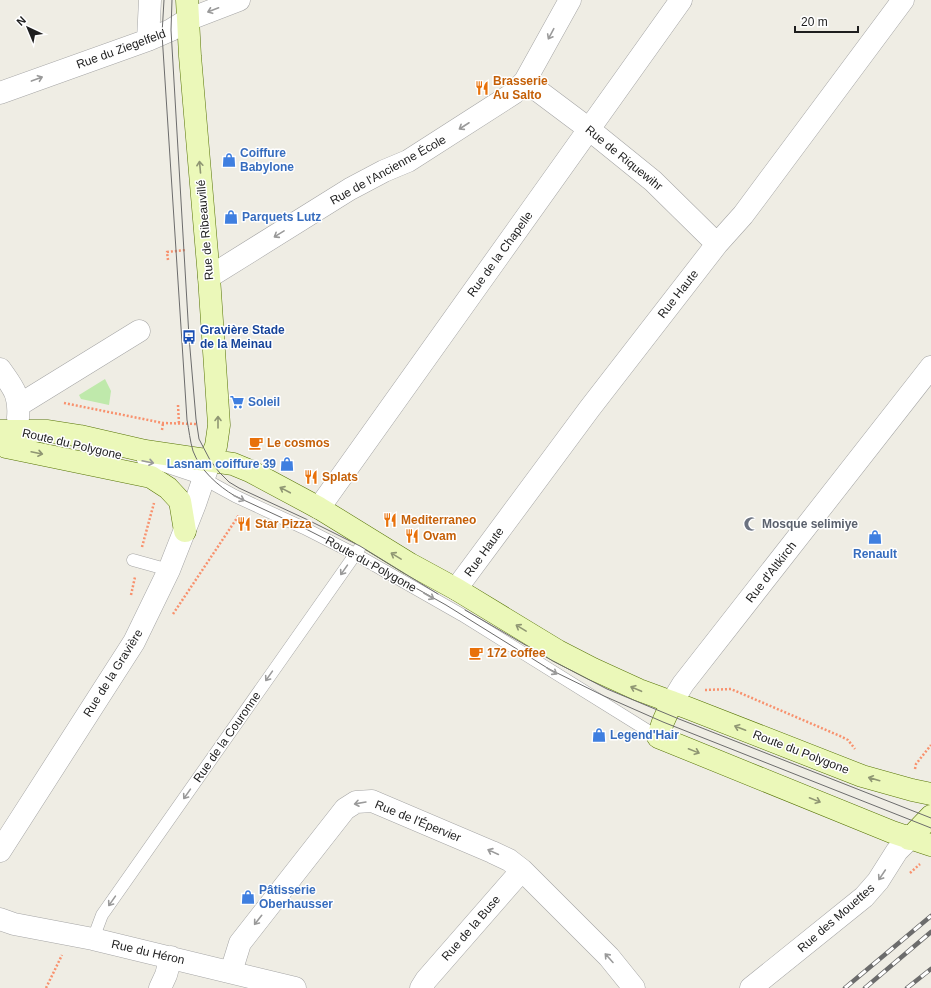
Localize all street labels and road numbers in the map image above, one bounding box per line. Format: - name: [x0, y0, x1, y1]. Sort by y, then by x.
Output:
- street label: Rue du Ziegelfeld: [74, 26, 168, 72]
- street label: Rue de Riquewihr: [583, 123, 665, 193]
- street label: Rue de l'Ancienne École: [327, 131, 449, 208]
- street label: Rue de Ribeauvillé: [194, 179, 216, 281]
- street label: Rue de la Chapelle: [464, 208, 536, 299]
- street label: Rue Haute: [655, 267, 701, 321]
- street label: Route du Polygone: [21, 426, 124, 462]
- street label: Rue Haute: [461, 524, 507, 579]
- street label: Route du Polygone: [323, 533, 419, 595]
- street label: Rue d'Altkirch: [743, 539, 799, 605]
- street label: Rue de la Gravière: [80, 626, 146, 719]
- street label: Rue de la Couronne: [190, 689, 264, 785]
- street label: Route du Polygone: [751, 727, 851, 777]
- street label: Rue de l'Épervier: [373, 796, 463, 845]
- street label: Rue des Mouettes: [795, 881, 877, 955]
- street label: Rue de la Buse: [439, 892, 503, 964]
- street label: Rue du Héron: [110, 937, 186, 967]

